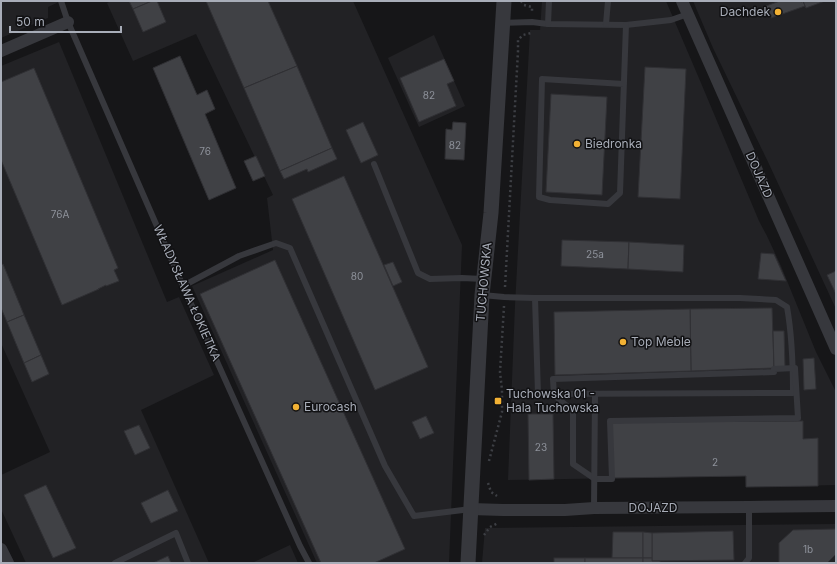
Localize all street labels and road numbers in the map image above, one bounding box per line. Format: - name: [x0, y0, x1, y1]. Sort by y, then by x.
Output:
- street label: DOJAZD: [743, 149, 776, 200]
- street label: WŁADYSŁAWA ŁOKIETKA: [151, 222, 224, 363]
- street label: TUCHOWSKA: [473, 242, 494, 322]
- street label: DOJAZD: [629, 500, 677, 515]

